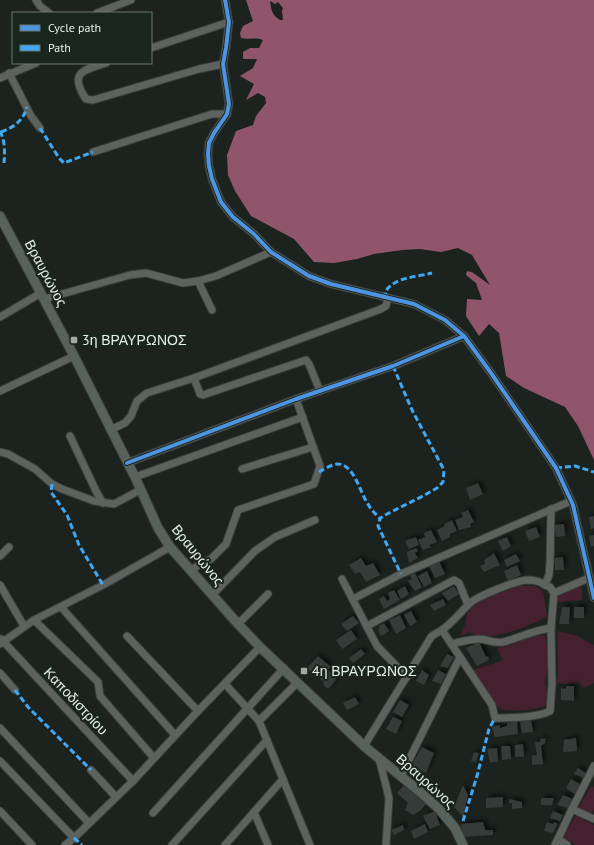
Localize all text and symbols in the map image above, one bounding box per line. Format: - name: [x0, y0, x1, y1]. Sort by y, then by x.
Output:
- legend: [12, 12, 152, 64]
- text: Cycle path: [48, 20, 101, 35]
- text: Path: [48, 40, 71, 55]
- street label: Βραυρώνος: [21, 236, 71, 310]
- place label: 3η ΒΡΑΥΡΩΝΟΣ: [82, 331, 187, 349]
- marker: 3η ΒΡΑΥΡΩΝΟΣ: [69, 335, 79, 345]
- street label: Βραυρώνος: [168, 521, 228, 589]
- place label: 4η ΒΡΑΥΡΩΝΟΣ: [312, 662, 417, 680]
- street label: Καποδιστρίου: [40, 663, 112, 739]
- marker: 4η ΒΡΑΥΡΩΝΟΣ: [299, 666, 309, 676]
- street label: Βραυρώνος: [393, 750, 460, 812]

